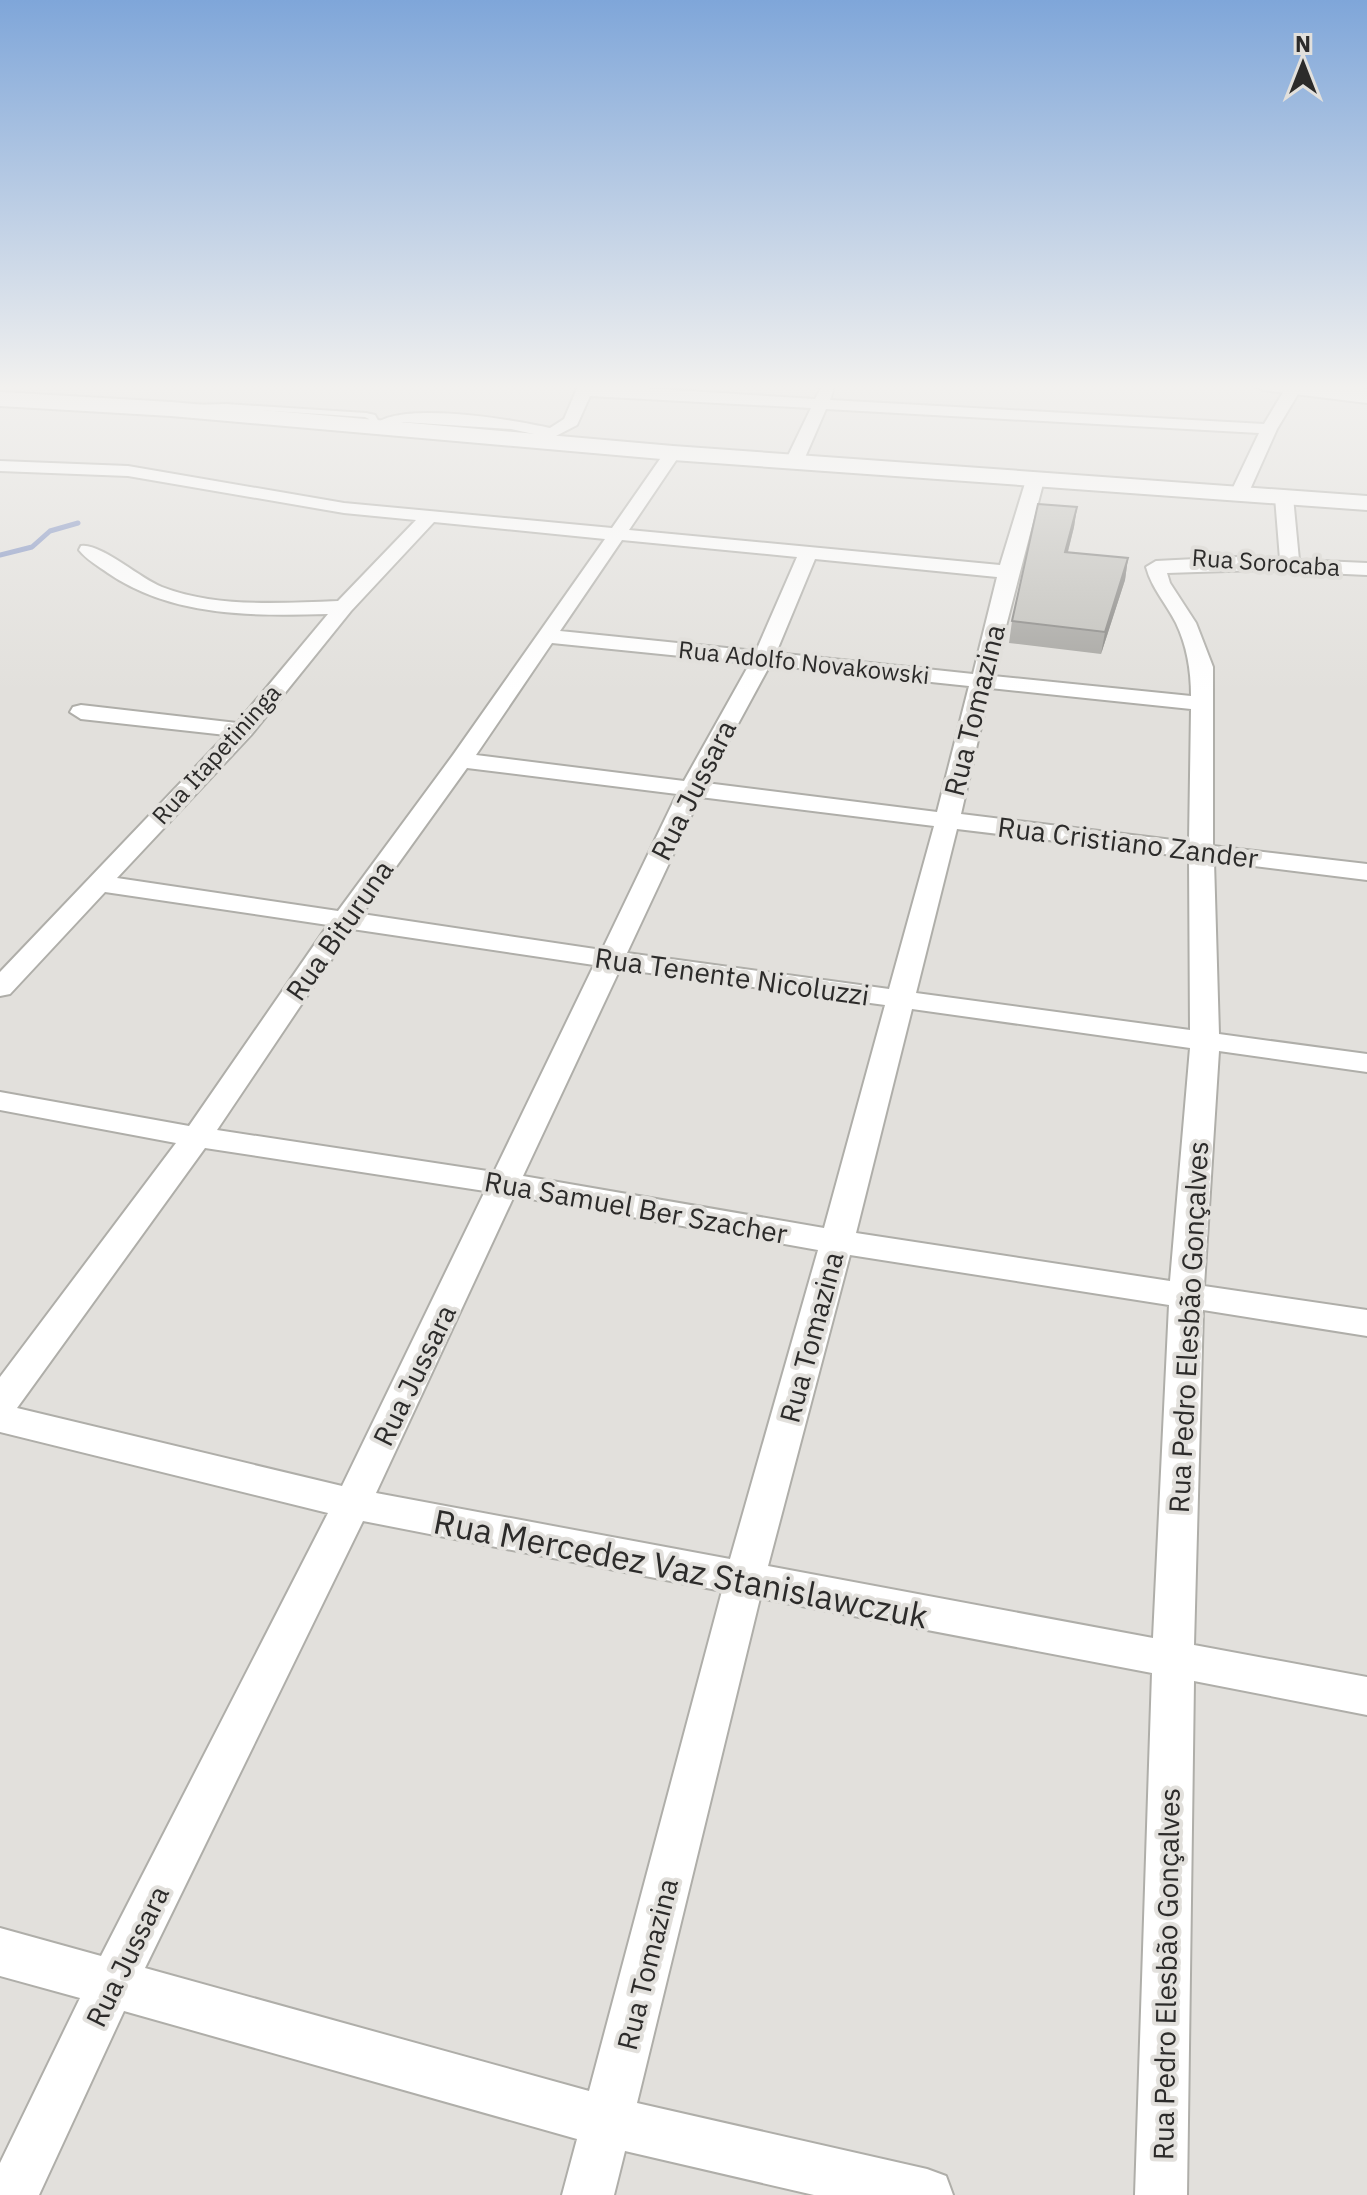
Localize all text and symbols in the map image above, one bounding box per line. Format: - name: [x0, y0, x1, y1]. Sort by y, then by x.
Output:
- north arrow: [1263, 24, 1343, 104]
- text: N: [1295, 29, 1311, 58]
- street label: Rua Sorocaba: [1191, 541, 1341, 583]
- street label: Rua Tomazina: [935, 620, 1013, 800]
- street label: Rua Adolfo Novakowski: [677, 633, 931, 691]
- street label: Rua Itapetininga: [144, 677, 288, 831]
- street label: Rua Jussara: [642, 714, 744, 866]
- street label: Rua Cristiano Zander: [995, 808, 1261, 876]
- street label: Rua Bituruna: [277, 852, 401, 1008]
- street label: Rua Tenente Nicoluzzi: [592, 938, 872, 1014]
- street label: Rua Pedro Elesbão Gonçalves: [1160, 1140, 1216, 1514]
- street label: Rua Samuel Ber Szacher: [482, 1162, 790, 1252]
- street label: Rua Tomazina: [770, 1247, 852, 1427]
- street label: Rua Jussara: [364, 1298, 464, 1452]
- street label: Rua Mercedez Vaz Stanislawczuk: [430, 1498, 932, 1638]
- street label: Rua Pedro Elesbão Gonçalves: [1144, 1788, 1188, 2160]
- street label: Rua Tomazina: [608, 1874, 686, 2054]
- street label: Rua Jussara: [77, 1879, 177, 2033]

